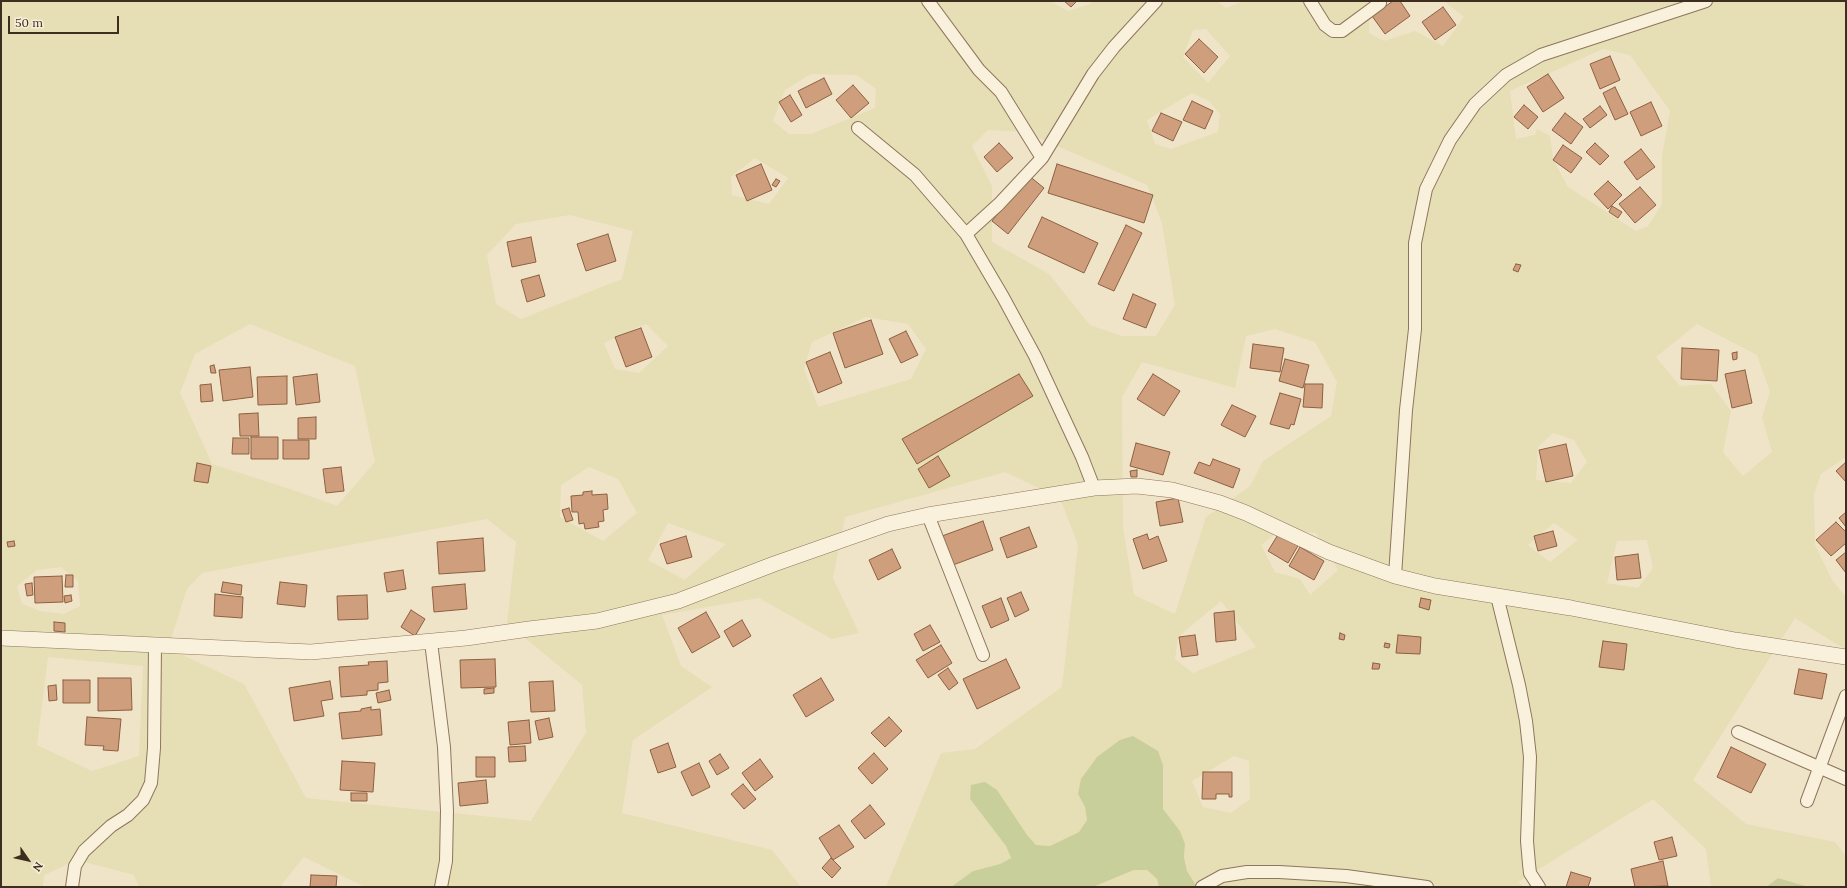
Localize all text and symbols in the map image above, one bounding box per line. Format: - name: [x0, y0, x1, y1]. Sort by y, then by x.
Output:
- scale bar: [10, 8, 121, 34]
- text: 50 m: [15, 15, 43, 30]
- north arrow: [8, 840, 48, 880]
- text: N: [30, 859, 46, 874]

